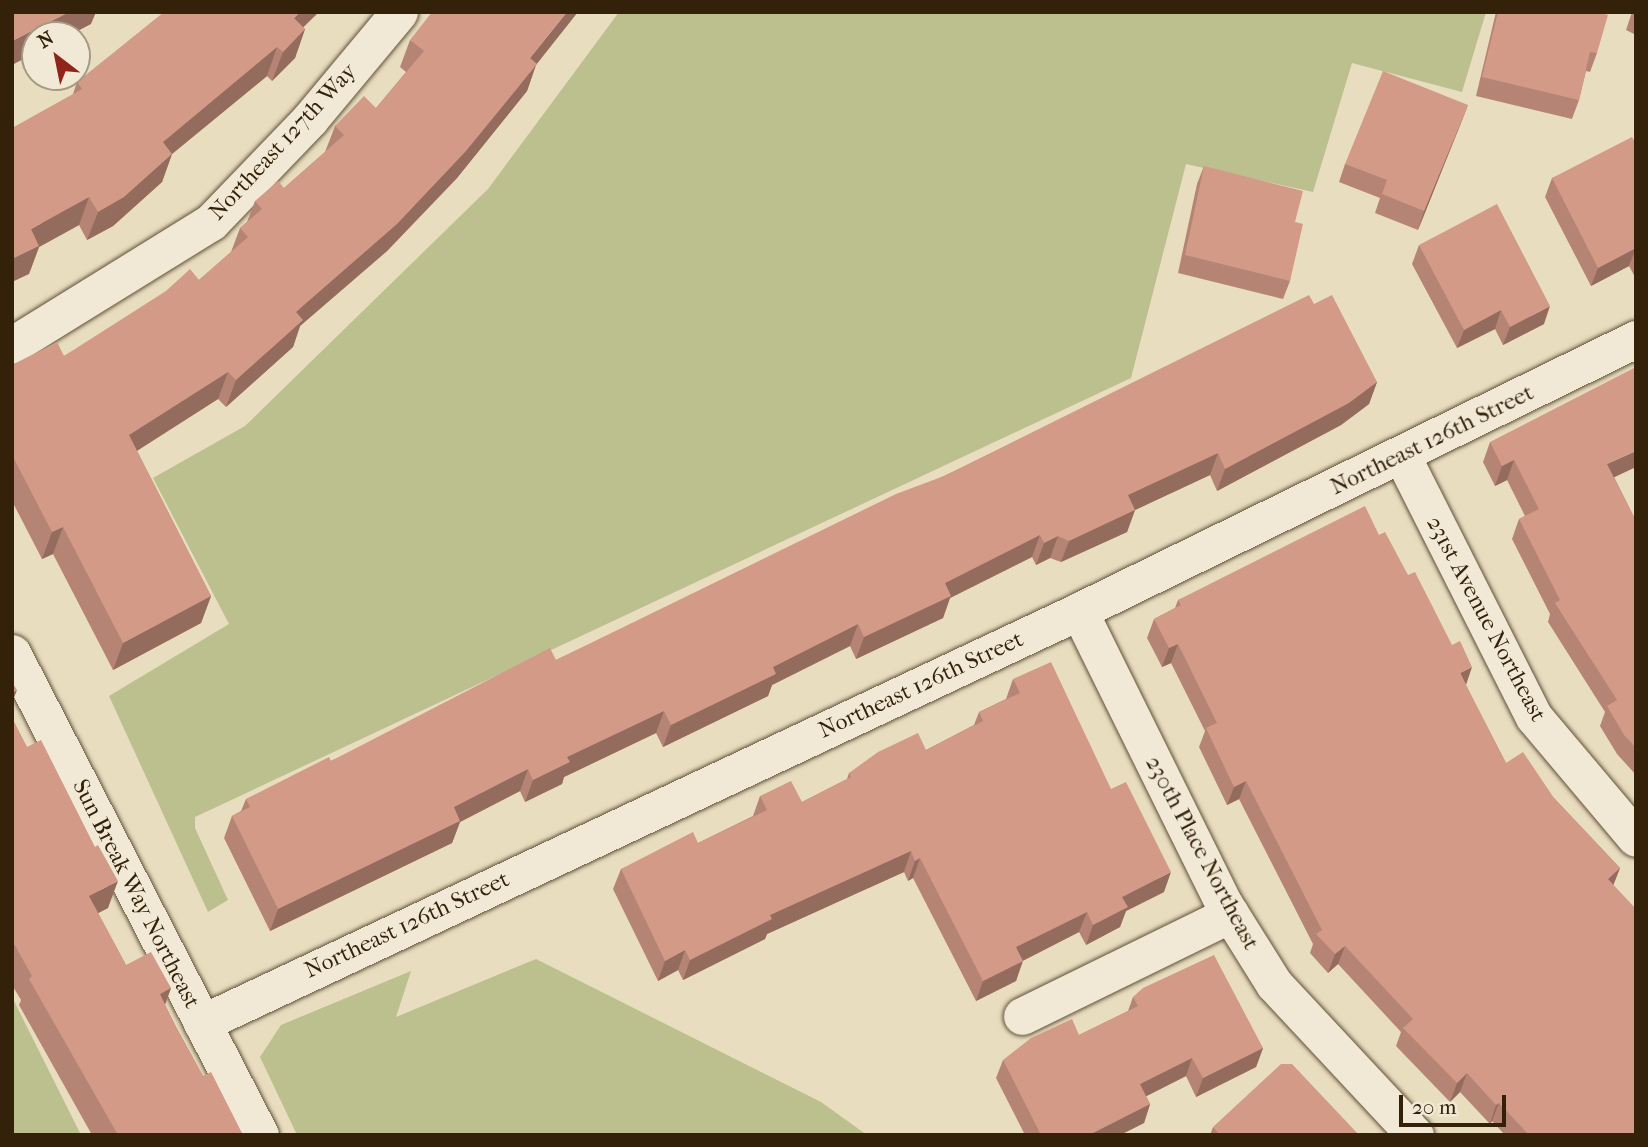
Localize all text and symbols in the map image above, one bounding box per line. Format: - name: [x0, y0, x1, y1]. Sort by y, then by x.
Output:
- north arrow: [21, 21, 91, 91]
- text: N: [34, 27, 58, 53]
- street label: Northeast 127th Way: [203, 58, 363, 226]
- street label: Northeast 126th Street: [1326, 379, 1538, 501]
- street label: 231st Avenue Northeast: [1420, 512, 1552, 726]
- street label: Northeast 126th Street: [814, 626, 1028, 744]
- street label: 230th Place Northeast: [1139, 751, 1265, 955]
- street label: Sun Break Way Northeast: [66, 775, 206, 1013]
- street label: Northeast 126th Street: [300, 866, 514, 984]
- scale bar: [1403, 1080, 1510, 1124]
- text: 20 m: [1412, 1095, 1456, 1119]

